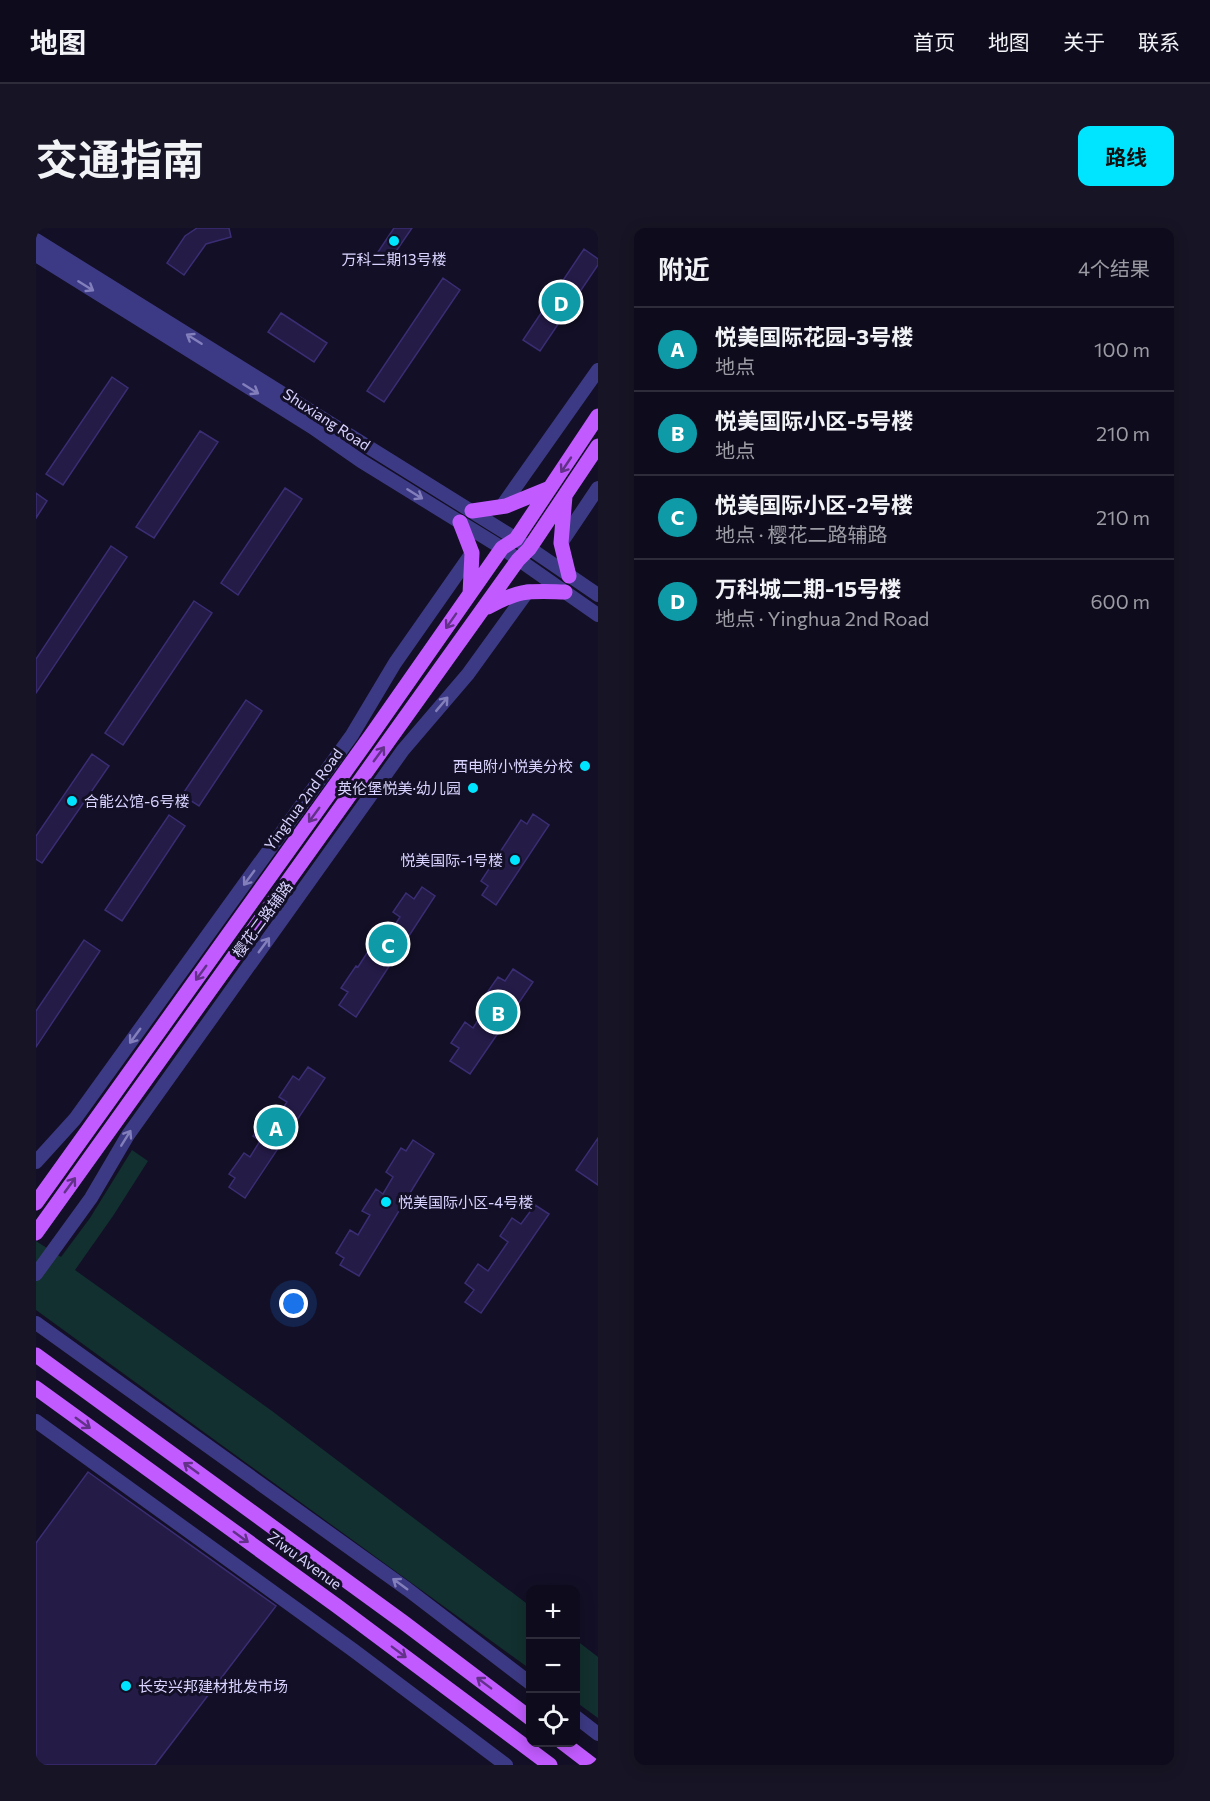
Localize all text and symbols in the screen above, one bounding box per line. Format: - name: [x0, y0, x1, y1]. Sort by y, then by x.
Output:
- text: 地图: [30, 25, 86, 59]
- text: 首页: [913, 29, 955, 54]
- text: 地图: [988, 29, 1030, 54]
- text: 关于: [1063, 29, 1105, 54]
- text: 联系: [1138, 29, 1180, 54]
- button: 路线: [1078, 126, 1174, 186]
- text: 交通指南: [36, 132, 204, 184]
- marker: 万科二期13号楼: [387, 234, 401, 248]
- place label: 万科二期13号楼: [342, 250, 446, 268]
- text: 附近: [658, 253, 710, 284]
- text: 4个结果: [1078, 256, 1150, 280]
- one-way arrow: [77, 280, 94, 292]
- pin: D: [542, 280, 580, 325]
- text: 悦美国际花园-3号楼: [715, 323, 913, 350]
- one-way arrow: [186, 333, 203, 345]
- text: A: [670, 337, 685, 361]
- text: 100 m: [1094, 337, 1150, 361]
- text: 地点: [715, 354, 755, 378]
- one-way arrow: [242, 384, 259, 396]
- street label: Shuxiang Road: [280, 384, 374, 454]
- text: 悦美国际小区-5号楼: [715, 407, 913, 434]
- text: B: [671, 421, 684, 445]
- text: 210 m: [1096, 421, 1150, 445]
- text: 地点: [715, 438, 755, 462]
- one-way arrow: [559, 456, 572, 473]
- one-way arrow: [406, 489, 423, 501]
- text: 悦美国际小区-2号楼: [715, 491, 913, 518]
- text: C: [671, 505, 684, 529]
- text: 210 m: [1096, 505, 1150, 529]
- text: 地点 · 樱花二路辅路: [715, 522, 887, 546]
- text: 万科城二期-15号楼: [715, 575, 901, 602]
- text: D: [670, 589, 685, 613]
- text: 600 m: [1090, 589, 1150, 613]
- text: 地点 · Yinghua 2nd Road: [715, 606, 929, 630]
- one-way arrow: [445, 612, 457, 628]
- one-way arrow: [435, 697, 449, 712]
- street label: Yinghua 2nd Road: [260, 745, 346, 853]
- one-way arrow: [373, 746, 385, 762]
- place label: 西电附小悦美分校: [453, 757, 573, 775]
- marker: 西电附小悦美分校: [578, 759, 592, 773]
- place label: 英伦堡悦美·幼儿园: [337, 779, 461, 797]
- marker: 英伦堡悦美·幼儿园: [466, 781, 480, 795]
- place label: 合能公馆-6号楼: [84, 792, 189, 810]
- marker: 合能公馆-6号楼: [65, 794, 79, 808]
- one-way arrow: [308, 806, 320, 822]
- place label: 悦美国际-1号楼: [400, 851, 503, 869]
- marker: 悦美国际-1号楼: [508, 853, 522, 867]
- one-way arrow: [243, 870, 255, 886]
- street label: 樱花二路辅路: [228, 877, 296, 961]
- pin: C: [368, 922, 408, 966]
- one-way arrow: [258, 938, 270, 954]
- one-way arrow: [195, 965, 207, 981]
- pin: B: [478, 990, 518, 1034]
- one-way arrow: [129, 1028, 141, 1044]
- pin: A: [256, 1104, 296, 1150]
- one-way arrow: [121, 1130, 133, 1147]
- one-way arrow: [64, 1178, 76, 1194]
- place label: 悦美国际小区-4号楼: [398, 1193, 533, 1211]
- marker: 悦美国际小区-4号楼: [379, 1195, 393, 1209]
- your location: [279, 1289, 308, 1318]
- one-way arrow: [75, 1417, 91, 1429]
- one-way arrow: [184, 1462, 200, 1474]
- street label: Ziwu Avenue: [264, 1527, 346, 1593]
- one-way arrow: [233, 1531, 249, 1543]
- one-way arrow: [393, 1578, 409, 1590]
- map controls: [526, 1585, 580, 1747]
- button: +: [526, 1585, 580, 1639]
- button: −: [526, 1639, 580, 1693]
- one-way arrow: [390, 1646, 406, 1658]
- place label: 长安兴邦建材批发市场: [138, 1677, 288, 1695]
- one-way arrow: [476, 1677, 492, 1689]
- marker: 长安兴邦建材批发市场: [119, 1679, 133, 1693]
- button: locate: [526, 1693, 580, 1747]

